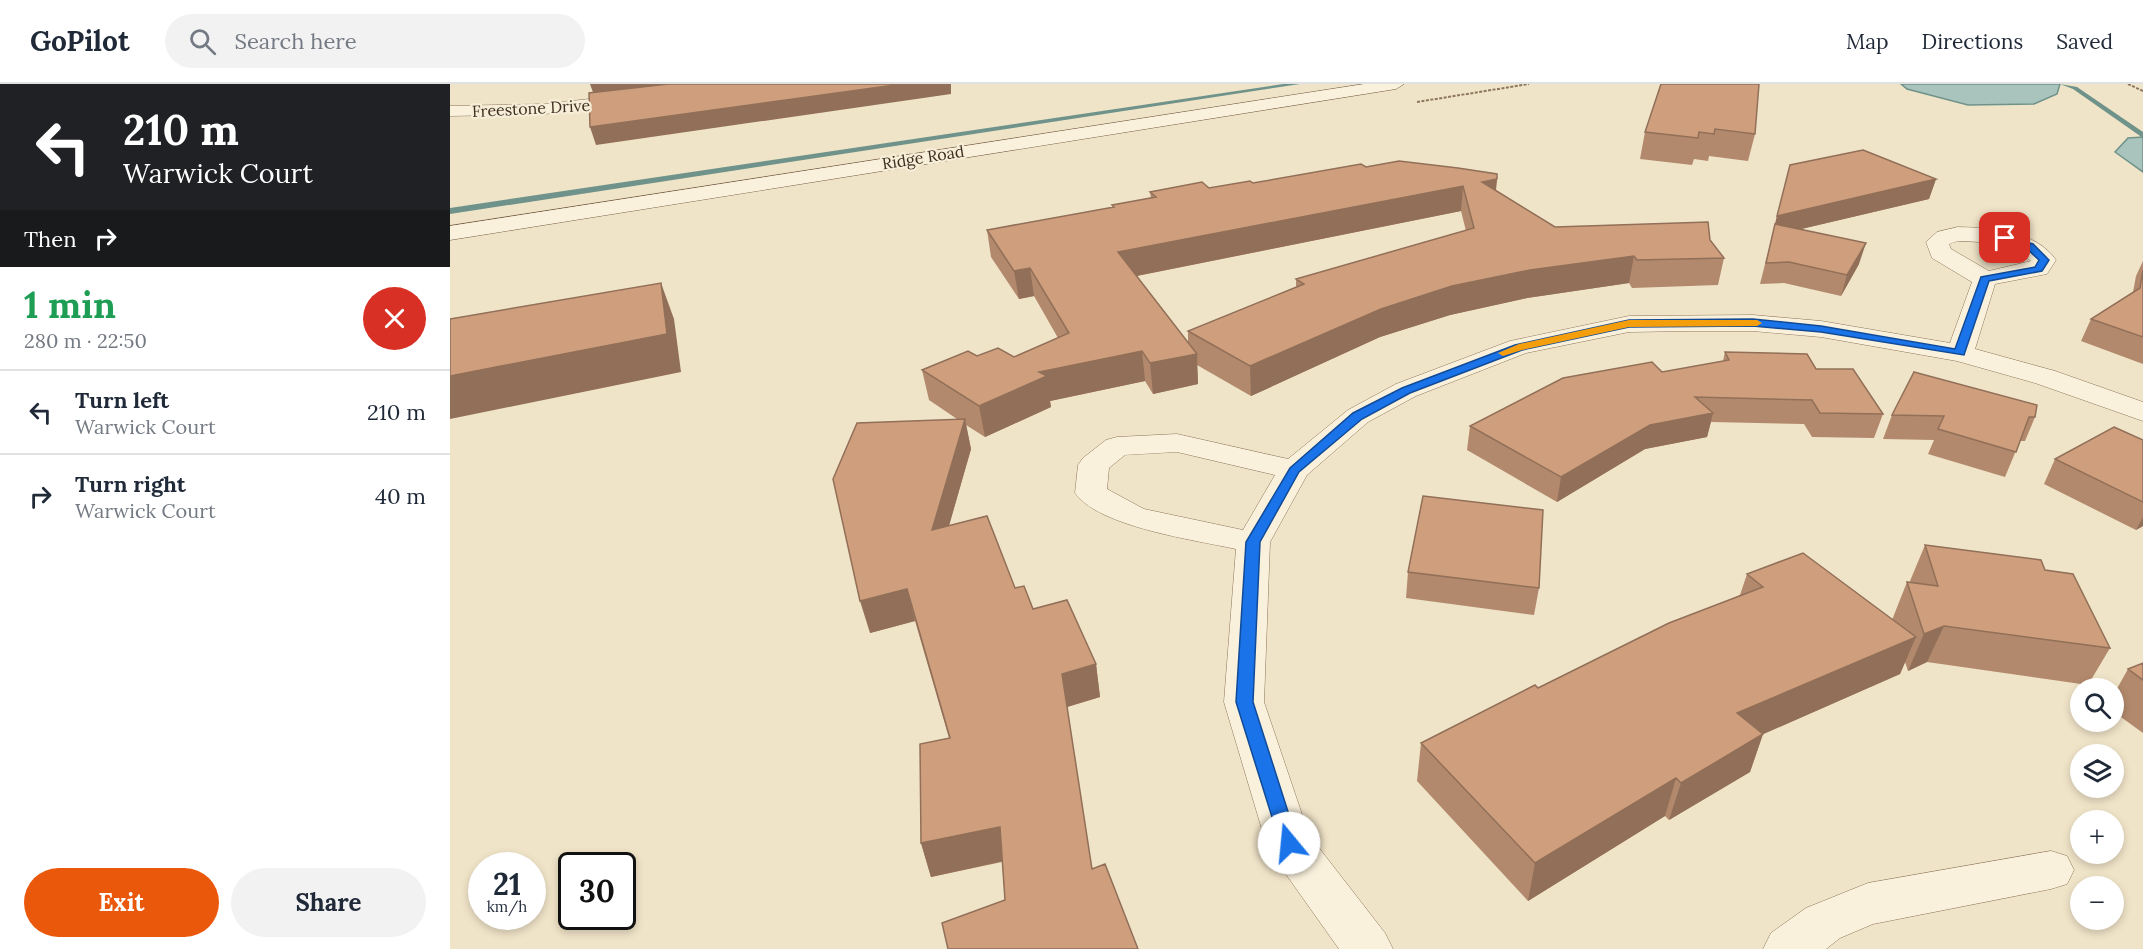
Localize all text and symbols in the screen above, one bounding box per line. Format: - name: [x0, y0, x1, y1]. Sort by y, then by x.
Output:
- search box: [165, 14, 585, 68]
- text: GoPilot: [30, 23, 129, 59]
- icon: search: [186, 25, 219, 58]
- text: Search here: [234, 27, 357, 55]
- text: Map: [1846, 28, 1889, 55]
- text: Directions: [1922, 28, 2023, 55]
- text: Saved: [2056, 28, 2113, 55]
- street label: Freestone Drive: [471, 95, 591, 121]
- text: 210 m: [123, 103, 239, 157]
- icon: left: [24, 108, 102, 186]
- street label: Ridge Road: [881, 141, 966, 173]
- text: Warwick Court: [123, 156, 313, 190]
- pin: [1979, 212, 2030, 263]
- icon: arrive: [1988, 221, 2021, 254]
- icon: right: [89, 222, 122, 255]
- text: Then: [24, 225, 77, 253]
- text: 1 min: [24, 282, 116, 328]
- button: close: [363, 287, 426, 350]
- text: 280 m · 22:50: [24, 328, 147, 353]
- text: Turn left: [75, 386, 169, 414]
- icon: left: [24, 396, 57, 429]
- text: 210 m: [367, 398, 426, 426]
- text: Warwick Court: [75, 414, 216, 439]
- text: Turn right: [75, 470, 186, 498]
- icon: right: [24, 480, 57, 513]
- text: 40 m: [375, 482, 426, 510]
- text: Warwick Court: [75, 498, 216, 523]
- map controls: [2070, 678, 2124, 930]
- button: search: [2070, 678, 2124, 732]
- button: layers: [2070, 744, 2124, 798]
- button: +: [2070, 810, 2124, 864]
- position arrow: [1257, 811, 1321, 875]
- speed limit sign: 30: [558, 852, 636, 930]
- text: 21: [493, 865, 521, 903]
- button: Exit: [24, 868, 219, 937]
- button: Share: [231, 868, 426, 937]
- button: −: [2070, 876, 2124, 930]
- text: km/h: [487, 897, 527, 916]

